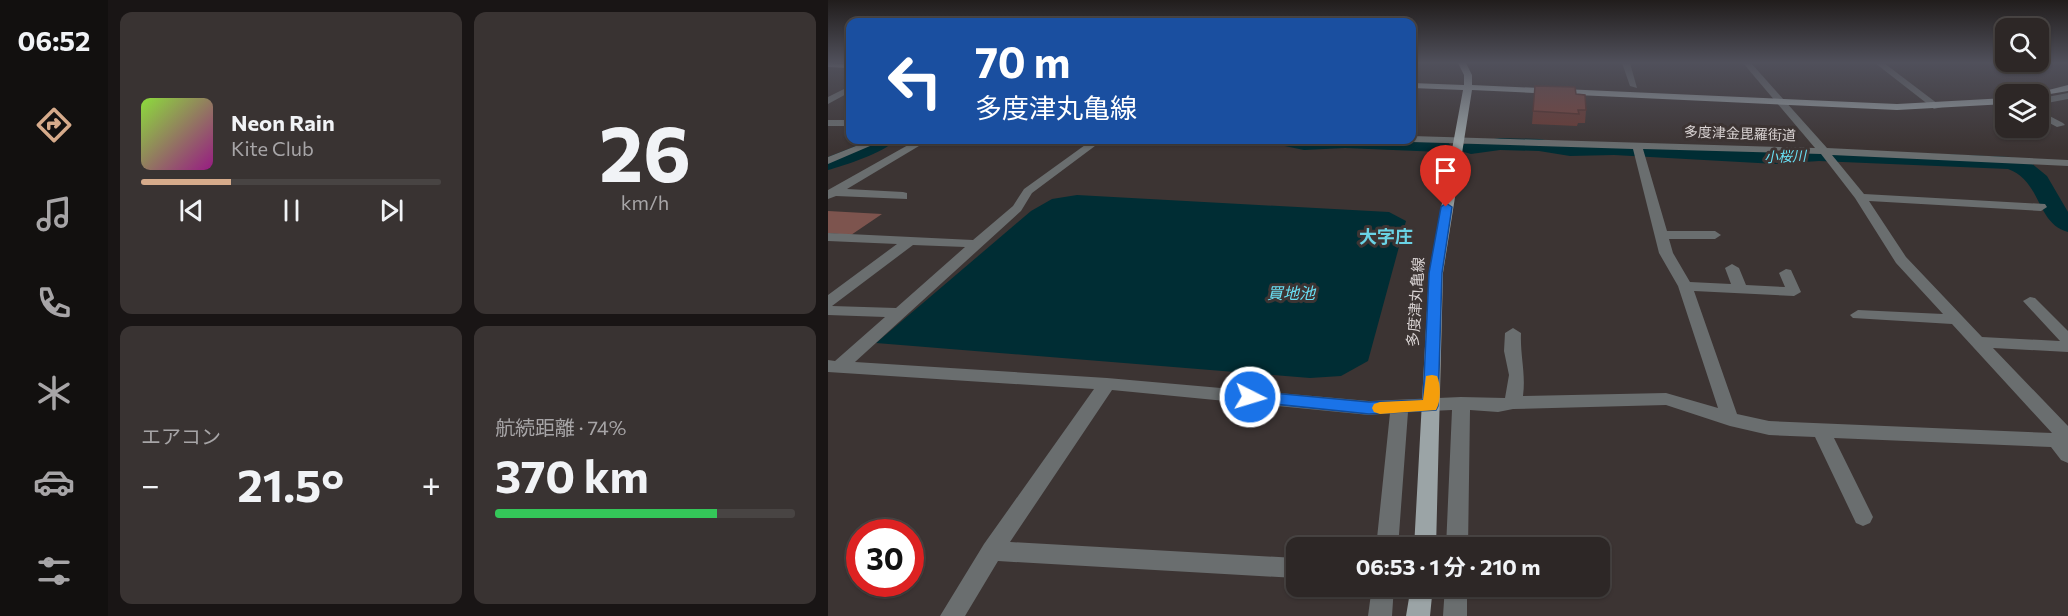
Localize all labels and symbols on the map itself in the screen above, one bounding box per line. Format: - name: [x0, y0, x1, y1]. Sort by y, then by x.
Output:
- street label: 多度津金毘羅街道: [1684, 123, 1796, 143]
- pin: [1420, 145, 1471, 207]
- water label: 小桜川: [1764, 147, 1808, 165]
- district label: 大字庄: [1359, 225, 1413, 247]
- street label: 多度津丸亀線: [1403, 256, 1427, 348]
- water label: 買地池: [1267, 283, 1317, 302]
- position arrow: [1218, 365, 1282, 429]
- speed limit sign: 30: [846, 519, 924, 597]

